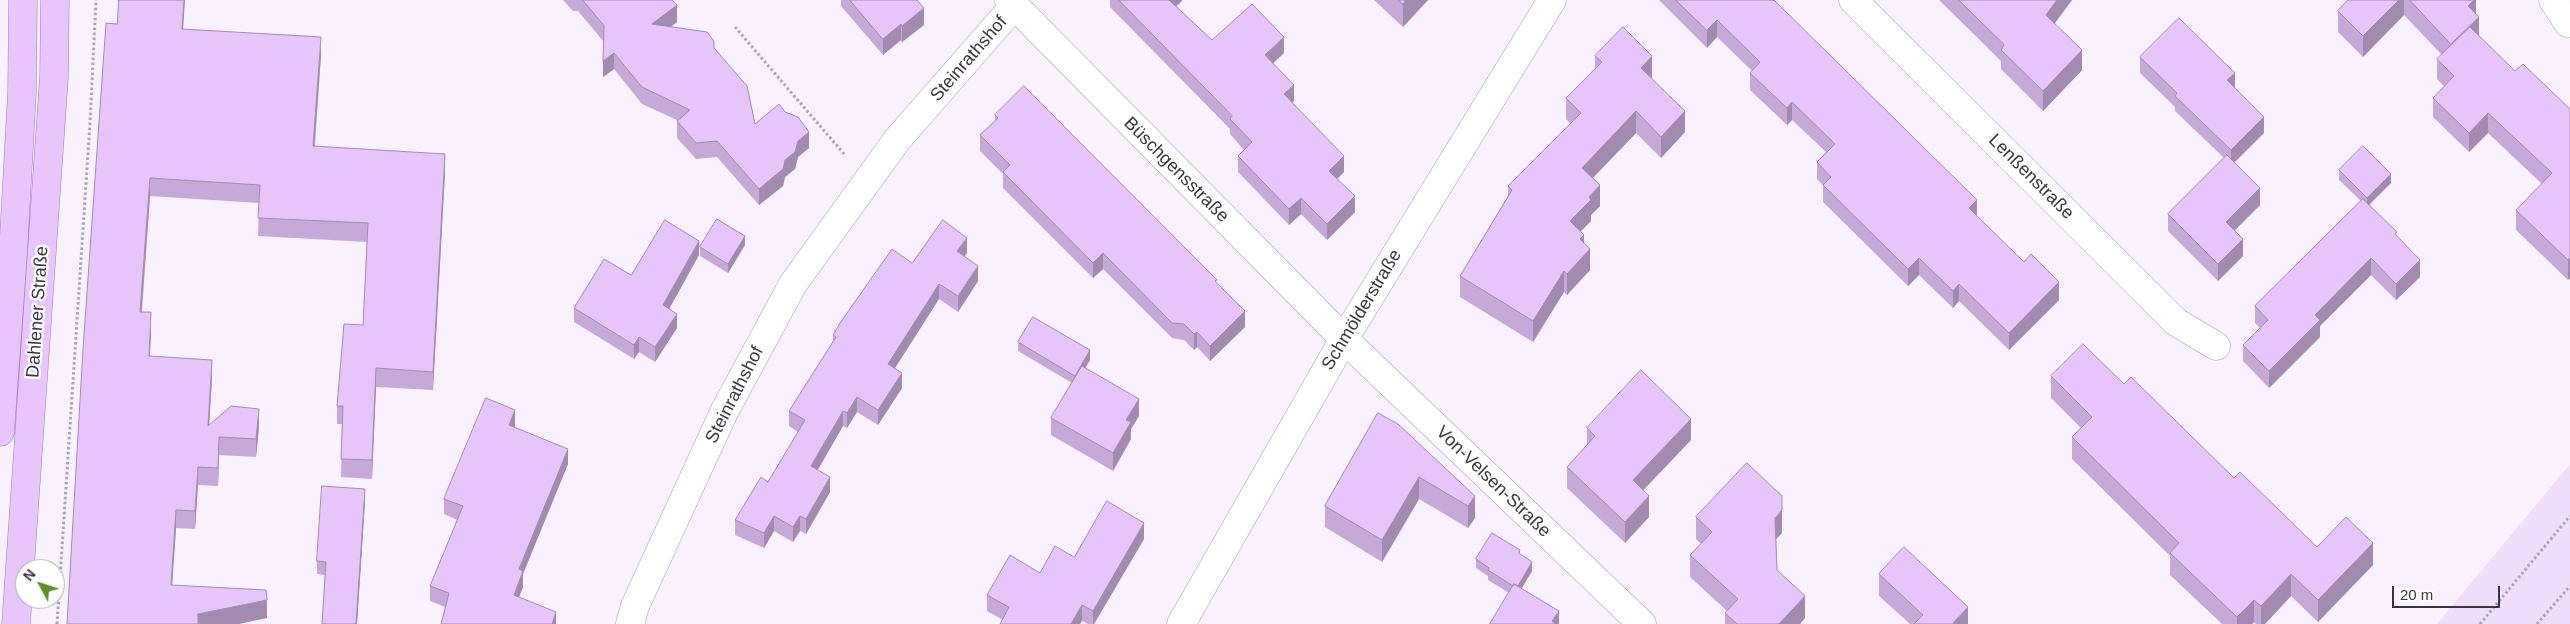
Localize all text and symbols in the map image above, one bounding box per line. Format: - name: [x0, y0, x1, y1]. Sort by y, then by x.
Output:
- street label: Steinrathshof: [926, 12, 1012, 106]
- street label: Büschgensstraße: [1119, 113, 1233, 227]
- street label: Lenßenstraße: [1984, 130, 2078, 224]
- street label: Dahlener Straße: [23, 245, 53, 379]
- street label: Schmölderstraße: [1317, 246, 1407, 374]
- street label: Steinrathshof: [701, 343, 769, 447]
- street label: Von-Velsen-Straße: [1431, 422, 1555, 542]
- north arrow: [15, 559, 65, 609]
- text: N: [20, 566, 39, 584]
- scale bar: [2395, 576, 2502, 608]
- text: 20 m: [2400, 586, 2433, 603]

